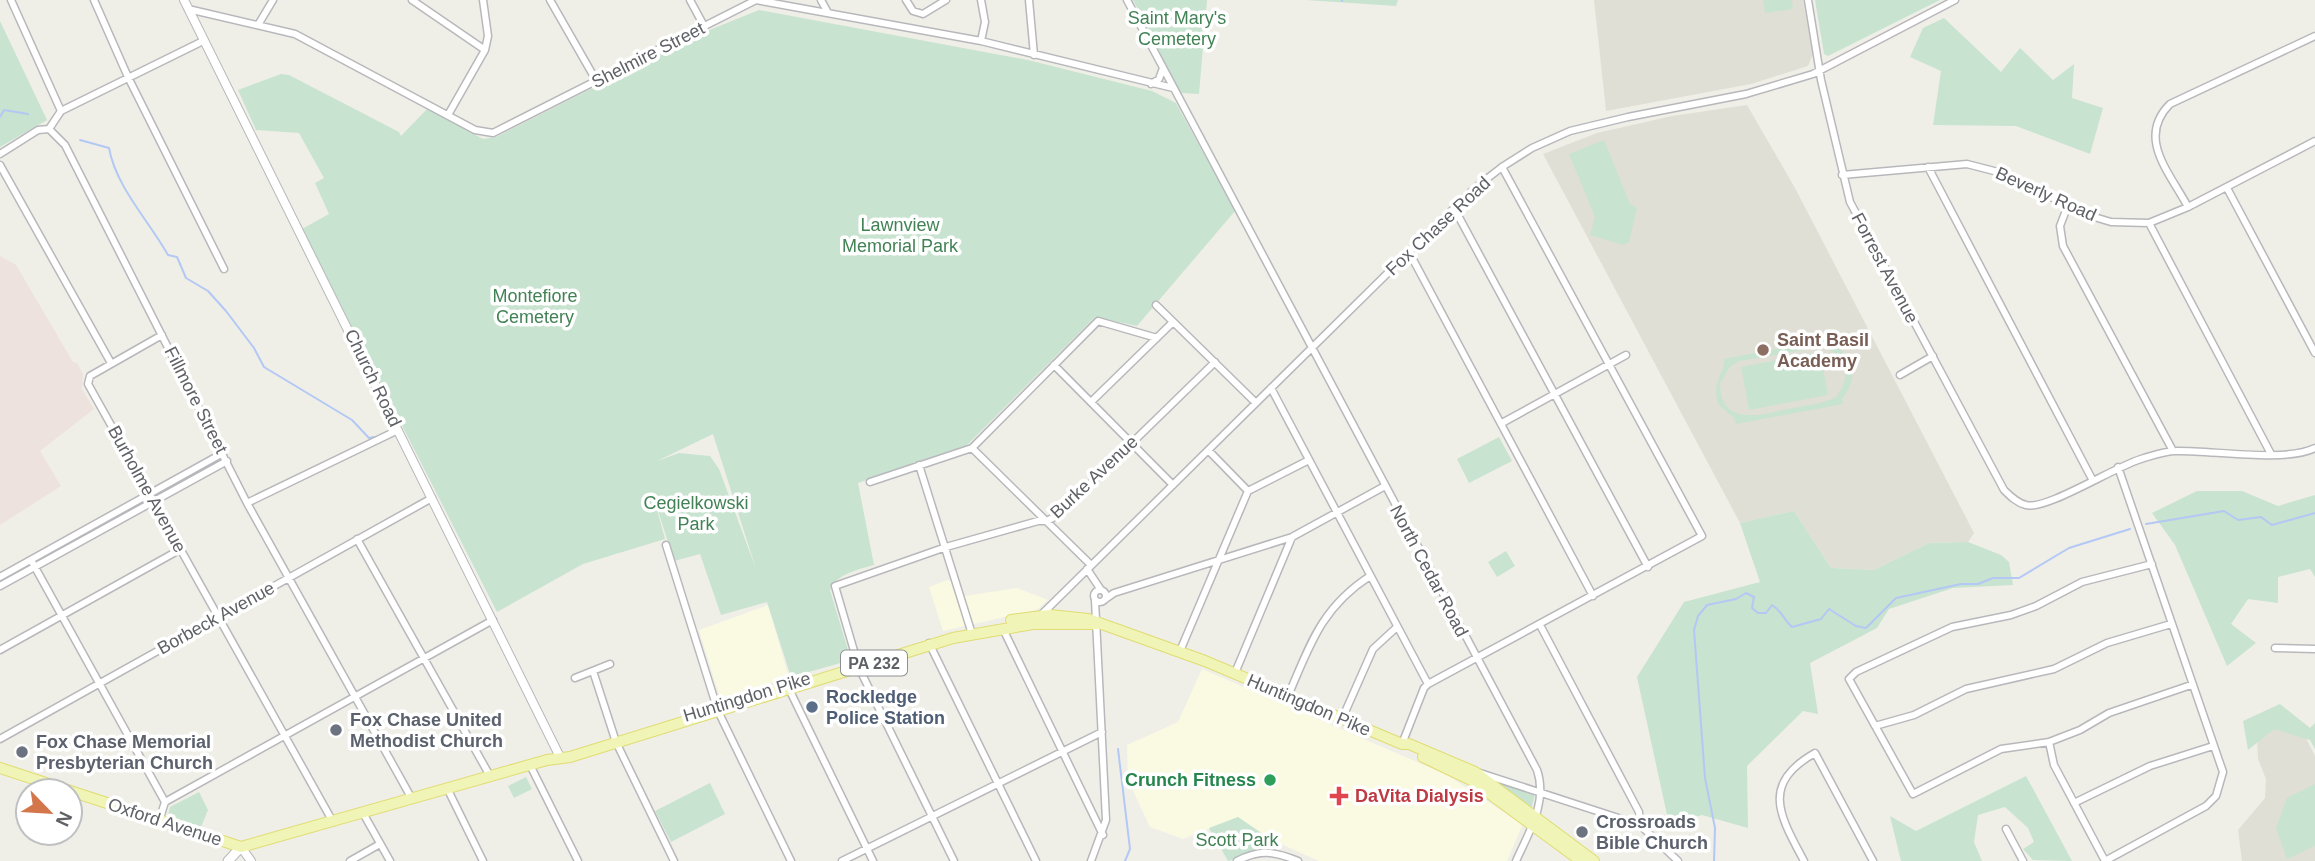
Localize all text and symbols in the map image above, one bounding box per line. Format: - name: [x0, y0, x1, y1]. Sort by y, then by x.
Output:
- park label: Saint Mary's Cemetery: [1128, 8, 1226, 49]
- street label: Shelmire Street: [588, 18, 708, 92]
- street label: Beverly Road: [1993, 163, 2099, 225]
- street label: Fox Chase Road: [1382, 173, 1494, 279]
- street label: Forrest Avenue: [1848, 210, 1922, 326]
- park label: Lawnview Memorial Park: [842, 215, 959, 256]
- park label: Montefiore Cemetery: [492, 286, 578, 327]
- street label: Church Road: [341, 326, 405, 430]
- place label: Saint Basil Academy: [1777, 330, 1869, 371]
- marker: Saint Basil Academy: [1755, 342, 1771, 358]
- street label: Fillmore Street: [161, 343, 231, 457]
- street label: Burholme Avenue: [104, 422, 190, 556]
- street label: Burke Avenue: [1046, 432, 1142, 522]
- park label: Cegielkowski Park: [643, 493, 749, 534]
- street label: North Cedar Road: [1386, 502, 1472, 640]
- street label: Borbeck Avenue: [154, 578, 278, 658]
- road number: PA 232: [841, 650, 907, 676]
- street label: Huntingdon Pike: [681, 668, 813, 726]
- street label: Huntingdon Pike: [1244, 670, 1374, 740]
- place label: Rockledge Police Station: [826, 687, 945, 728]
- marker: Rockledge Police Station: [804, 699, 820, 715]
- place label: Fox Chase United Methodist Church: [350, 710, 503, 751]
- marker: Fox Chase United Methodist Church: [328, 722, 344, 738]
- place label: Fox Chase Memorial Presbyterian Church: [36, 732, 213, 773]
- marker: Fox Chase Memorial Presbyterian Church: [14, 744, 30, 760]
- place label: Crunch Fitness: [1125, 770, 1256, 790]
- marker: Crunch Fitness: [1262, 772, 1278, 788]
- north arrow: [14, 777, 84, 847]
- marker: DaVita Dialysis: [1329, 786, 1349, 806]
- place label: DaVita Dialysis: [1355, 786, 1484, 806]
- street label: Oxford Avenue: [105, 794, 225, 850]
- text: N: [52, 808, 76, 830]
- place label: Crossroads Bible Church: [1596, 812, 1708, 853]
- marker: Crossroads Bible Church: [1574, 824, 1590, 840]
- park label: Scott Park: [1195, 830, 1280, 850]

